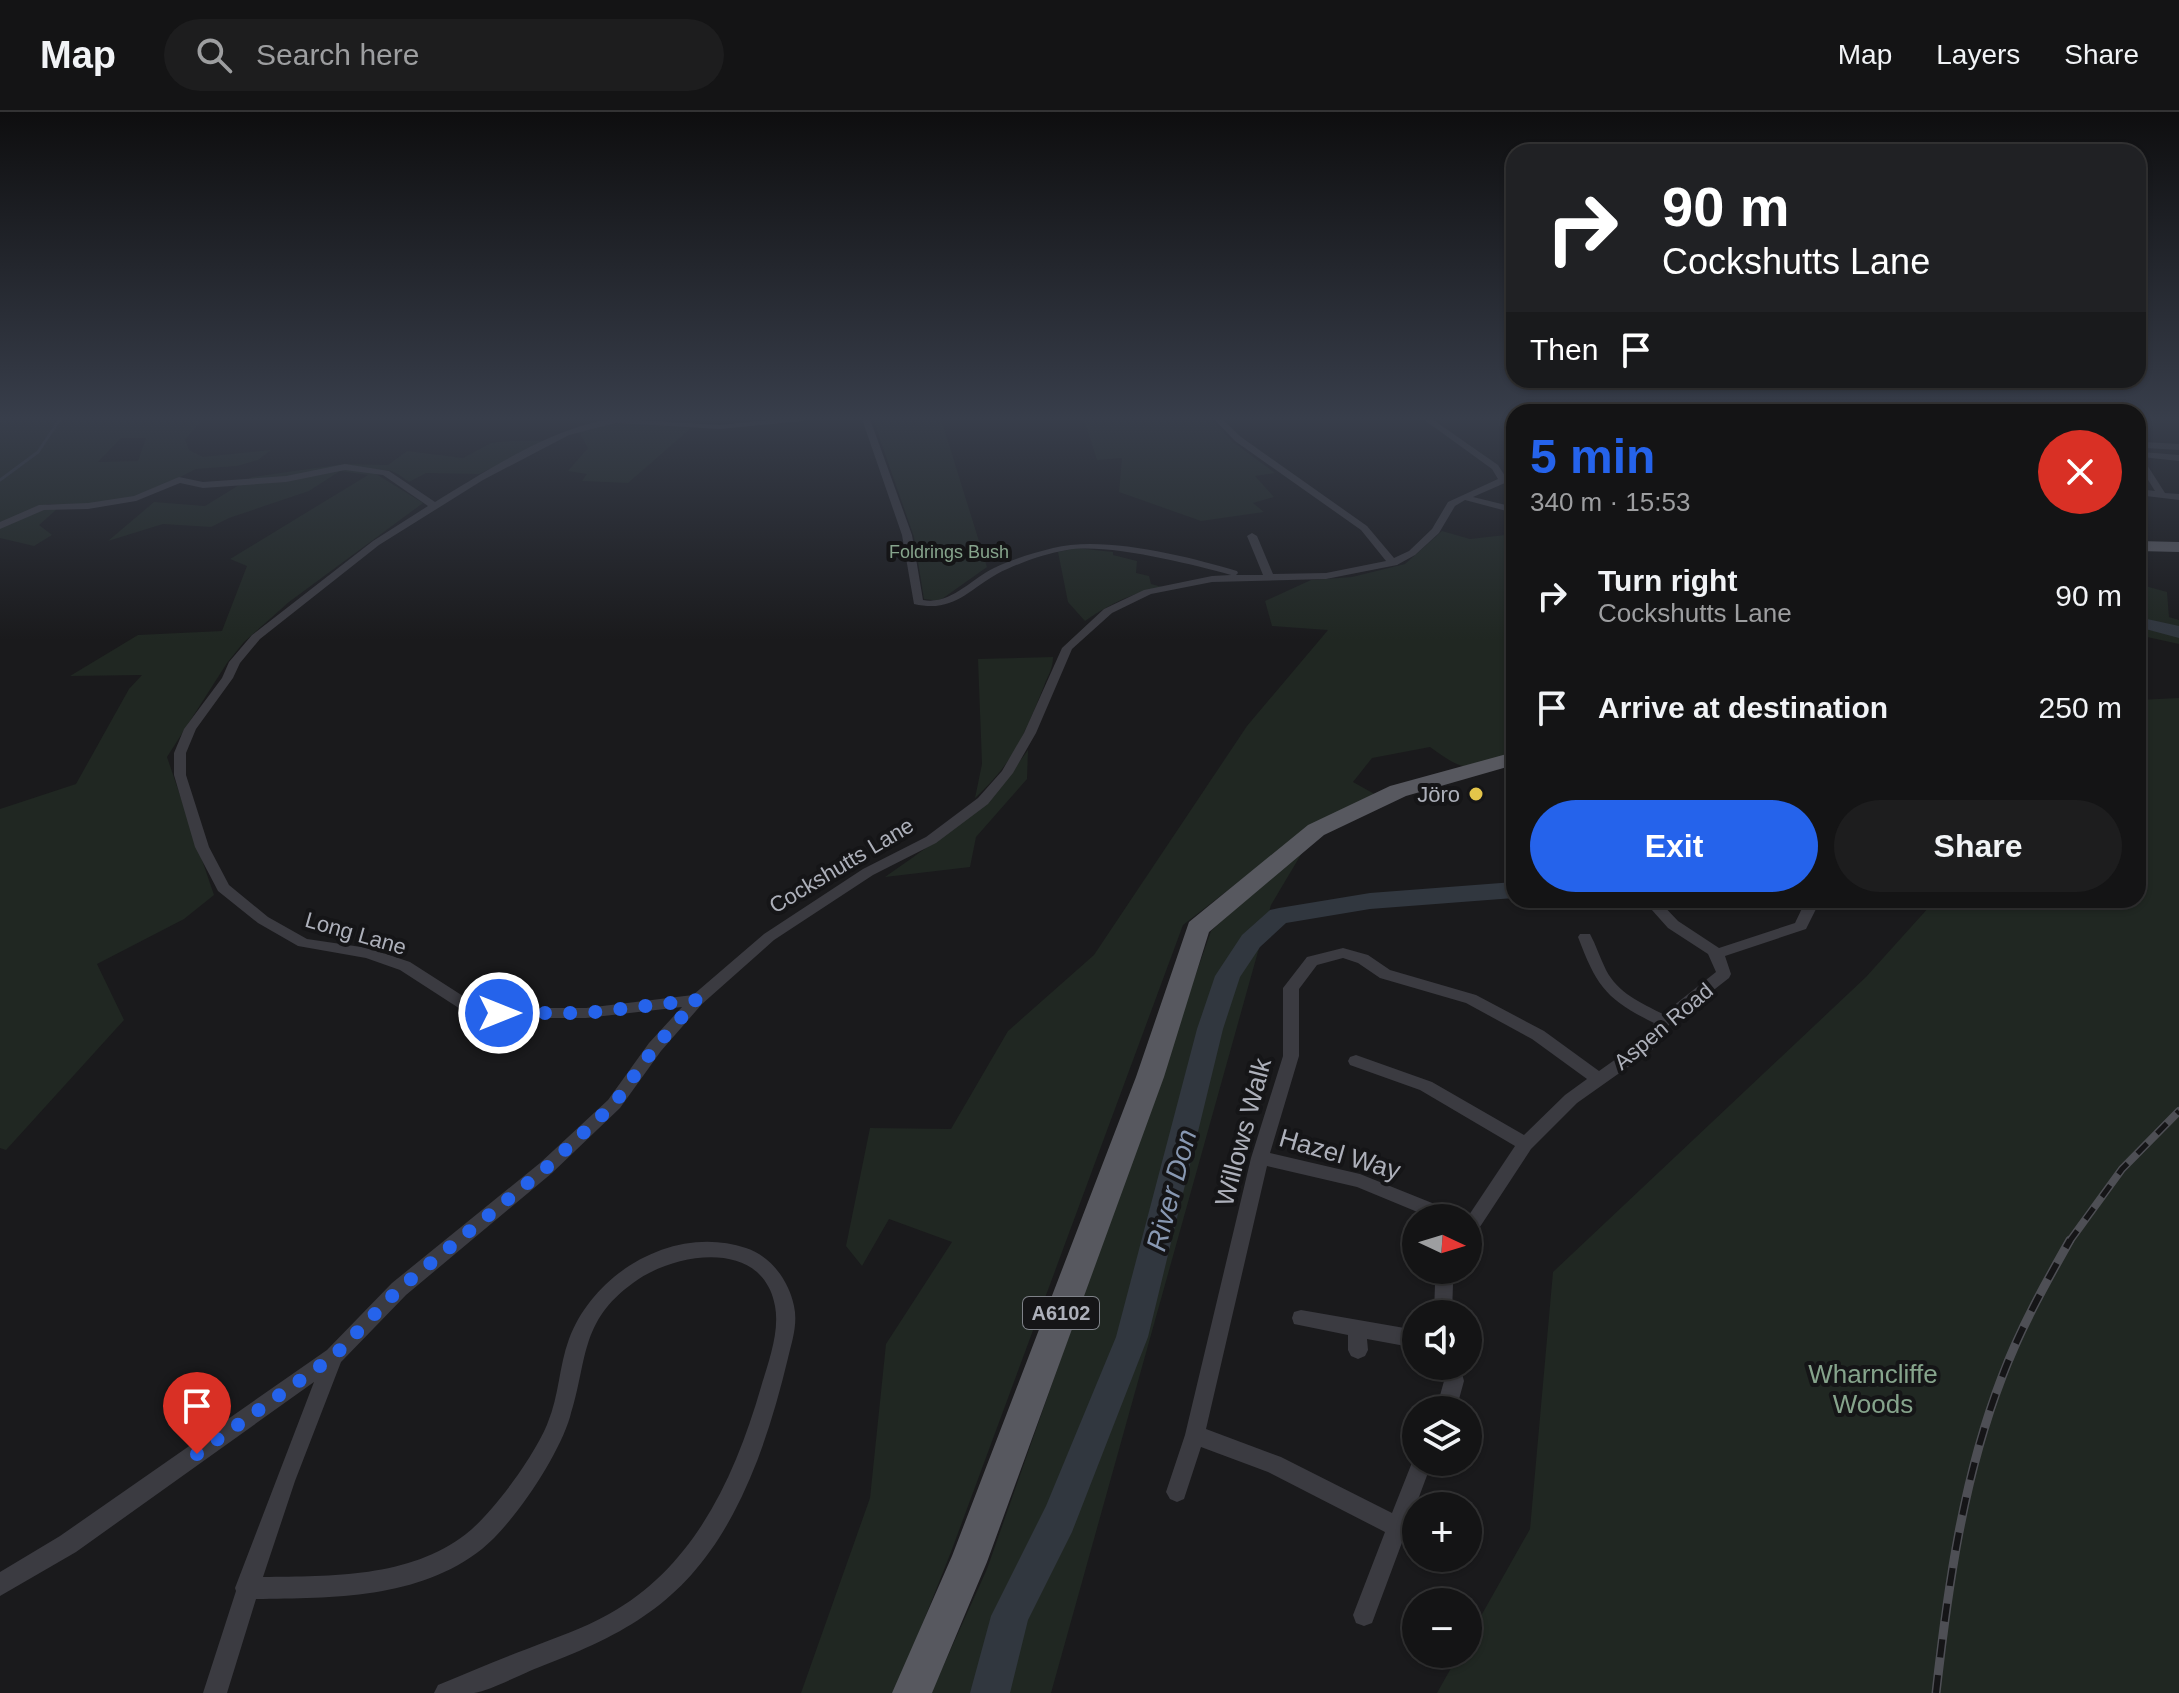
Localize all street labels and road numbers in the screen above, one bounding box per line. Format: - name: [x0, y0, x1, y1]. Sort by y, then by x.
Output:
- street label: Cockshutts Lane: [765, 813, 918, 918]
- street label: Long Lane: [302, 907, 409, 960]
- street label: Aspen Road: [1609, 978, 1718, 1075]
- street label: Willows Walk: [1209, 1054, 1277, 1209]
- street label: Hazel Way: [1276, 1122, 1404, 1186]
- road number: A6102: [1023, 1297, 1099, 1329]

